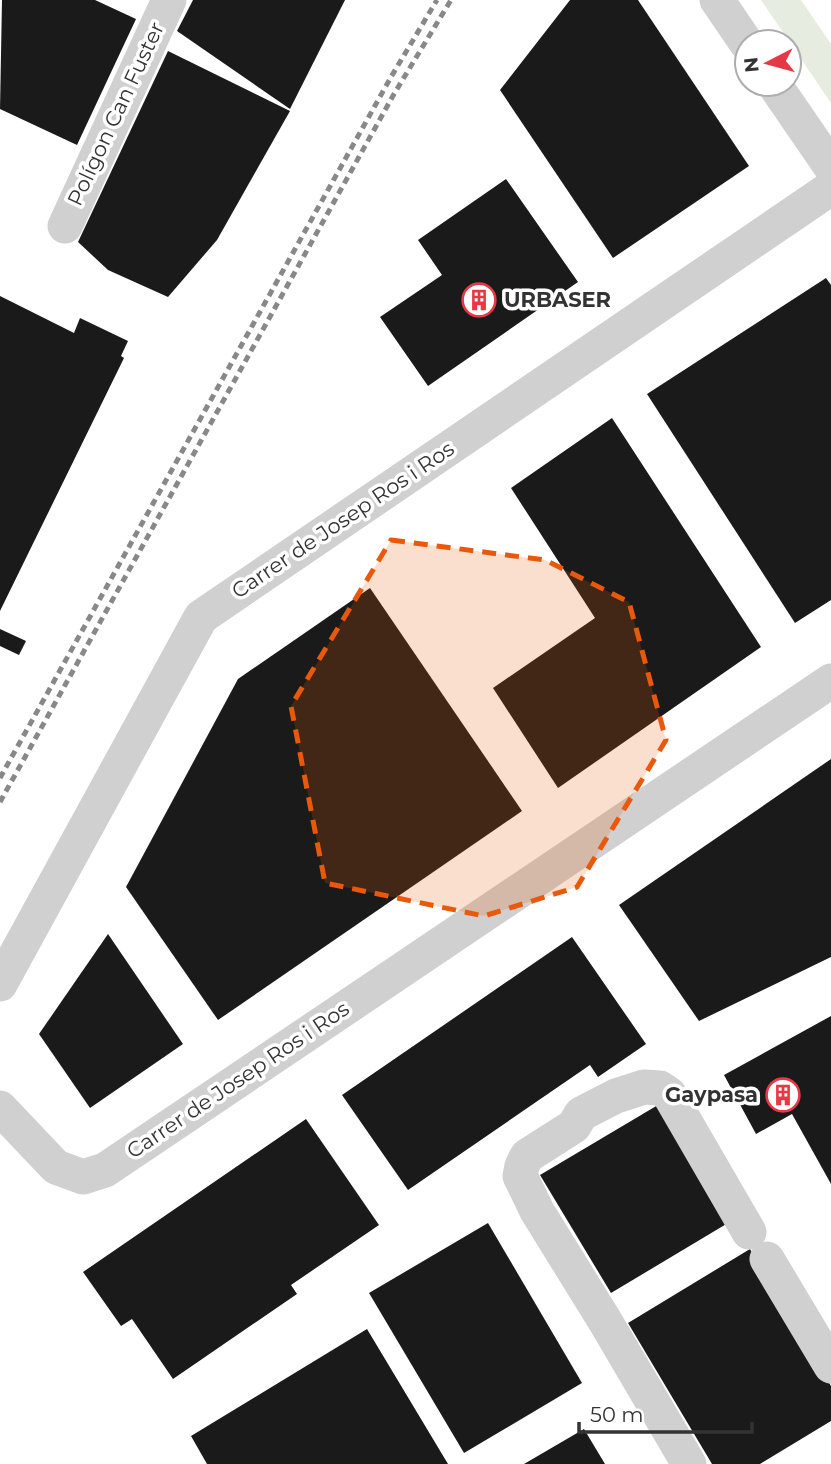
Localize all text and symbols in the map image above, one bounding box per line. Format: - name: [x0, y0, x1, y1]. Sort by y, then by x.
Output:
- street label: Polígon Can Fuster: [62, 18, 169, 210]
- north arrow: [733, 28, 803, 98]
- text: N: [739, 56, 764, 74]
- building icon: URBASER: [460, 281, 498, 319]
- place label: URBASER: [504, 287, 611, 312]
- street label: Carrer de Josep Ros i Ros: [227, 436, 459, 603]
- street label: Carrer de Josep Ros i Ros: [122, 996, 354, 1163]
- building icon: Gaypasa: [764, 1076, 802, 1114]
- place label: Gaypasa: [665, 1082, 758, 1107]
- scale bar: [579, 1390, 752, 1434]
- text: 50 m: [590, 1402, 644, 1427]

